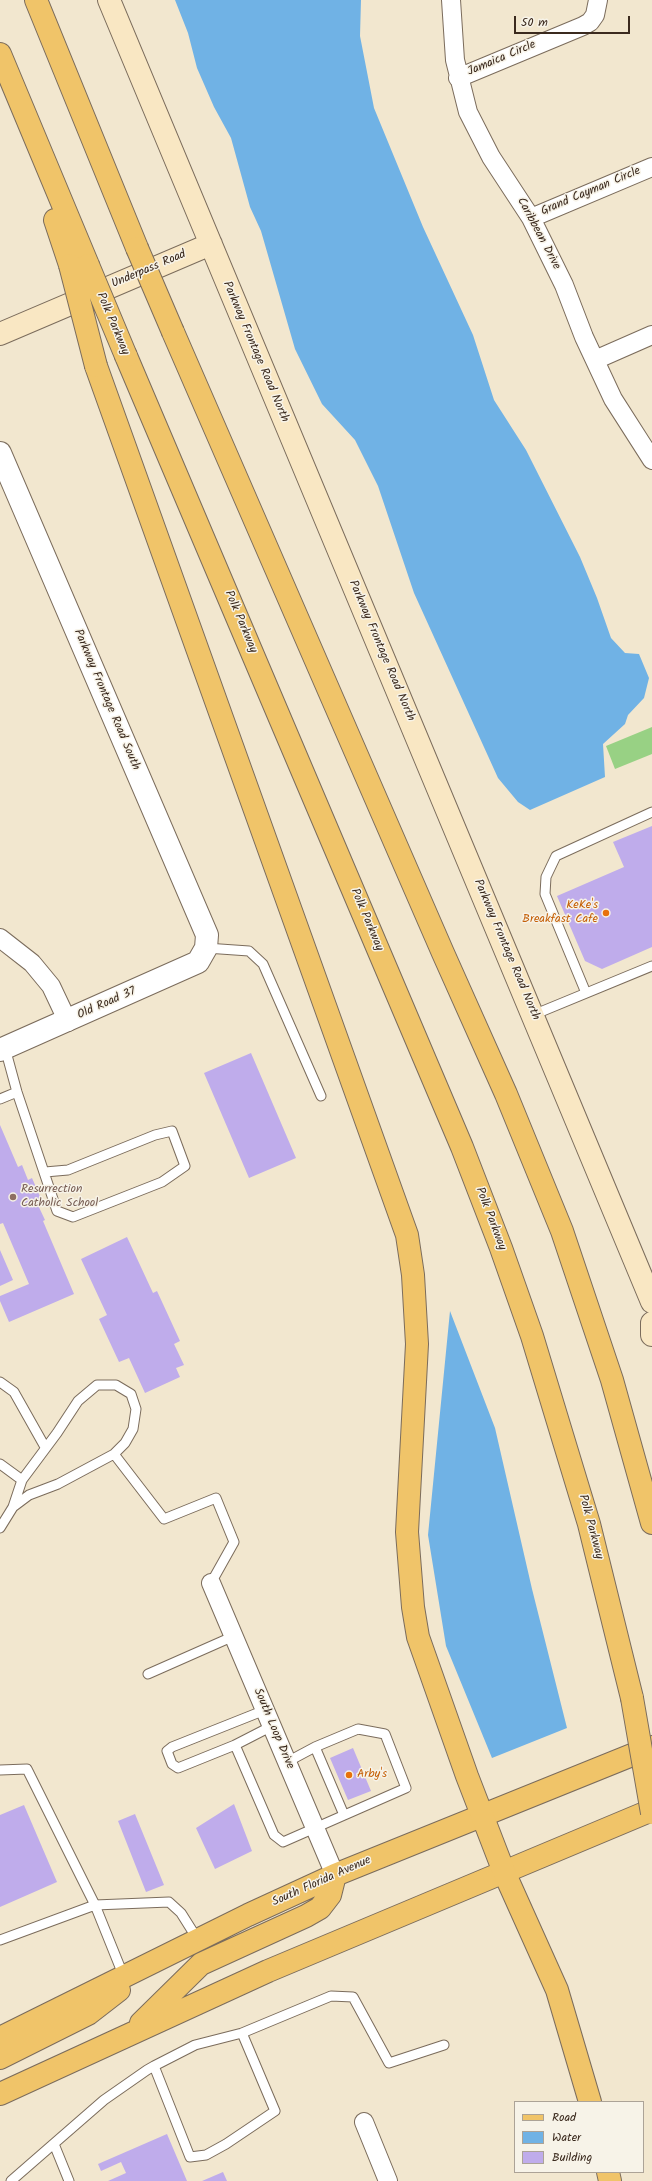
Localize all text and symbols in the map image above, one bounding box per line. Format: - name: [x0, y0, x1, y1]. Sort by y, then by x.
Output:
- scale bar: [516, 8, 632, 34]
- text: 50 m: [521, 13, 548, 32]
- street label: Jamaica Circle: [466, 38, 538, 80]
- street label: Grand Cayman Circle: [539, 165, 643, 219]
- street label: Caribbean Drive: [513, 196, 563, 272]
- street label: Underpass Road: [110, 248, 188, 292]
- street label: Parkway Frontage Road North: [219, 279, 291, 425]
- street label: Polk Parkway: [92, 291, 132, 357]
- street label: Parkway Frontage Road North: [345, 578, 417, 724]
- street label: Polk Parkway: [220, 589, 260, 655]
- street label: Parkway Frontage Road South: [70, 627, 142, 773]
- street label: Parkway Frontage Road North: [470, 877, 542, 1023]
- street label: Polk Parkway: [346, 887, 386, 953]
- place label: KeKe's Breakfast Cafe: [522, 899, 598, 927]
- marker: KeKe's Breakfast Cafe: [601, 908, 611, 918]
- street label: Old Road 37: [76, 985, 138, 1023]
- place label: Resurrection Catholic School: [21, 1183, 98, 1211]
- street label: Polk Parkway: [471, 1185, 509, 1253]
- marker: Resurrection Catholic School: [8, 1192, 18, 1202]
- street label: Polk Parkway: [574, 1493, 606, 1561]
- street label: South Loop Drive: [249, 1686, 297, 1772]
- place label: Arby's: [357, 1768, 387, 1782]
- marker: Arby's: [344, 1770, 354, 1780]
- street label: South Florida Avenue: [270, 1854, 374, 1910]
- legend: [514, 2101, 644, 2173]
- text: Road: [552, 2108, 576, 2127]
- text: Water: [552, 2128, 581, 2147]
- text: Building: [552, 2148, 592, 2167]

